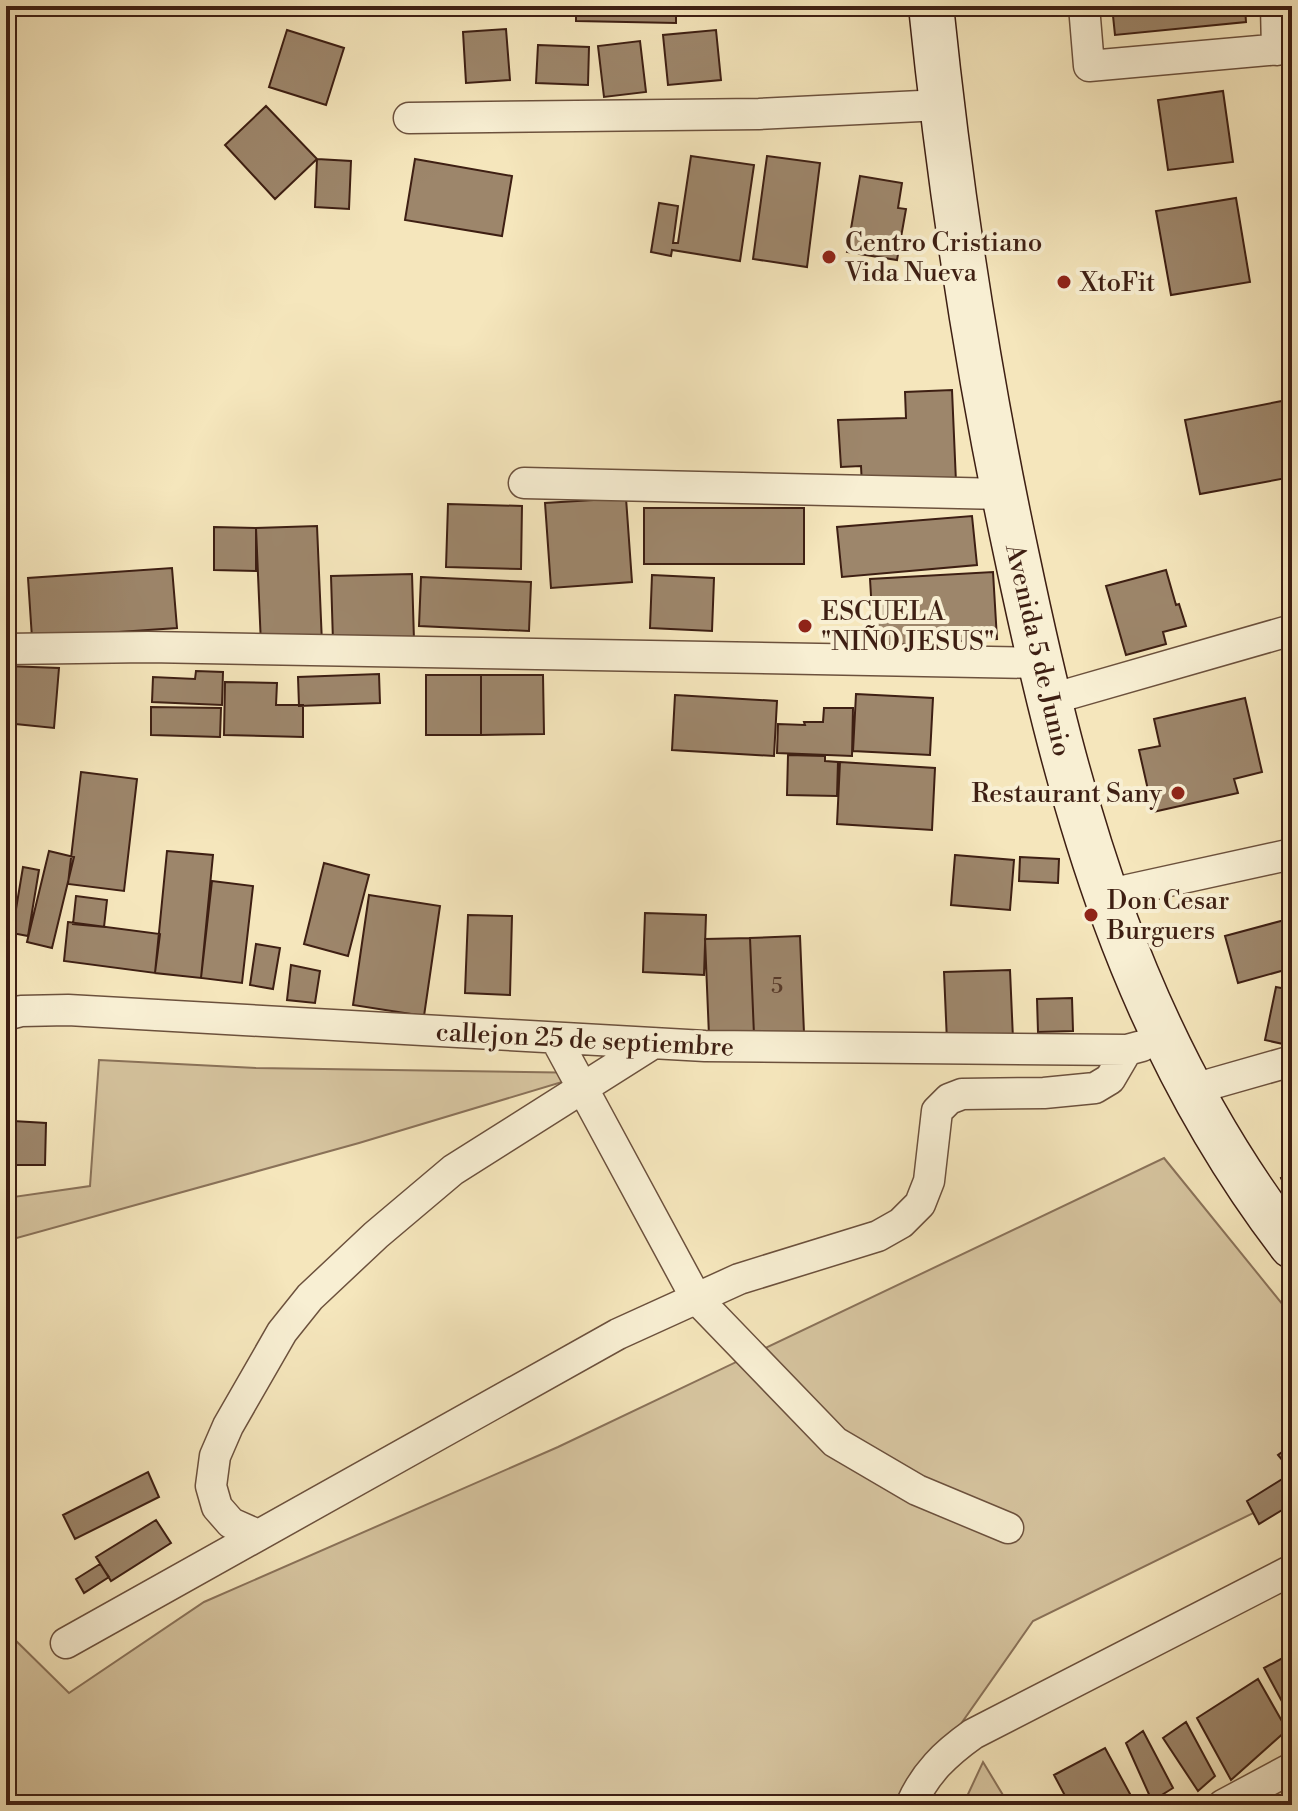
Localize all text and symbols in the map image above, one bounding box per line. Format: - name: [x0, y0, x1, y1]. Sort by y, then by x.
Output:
- place label: Centro Cristiano Vida Nueva: [844, 227, 1042, 289]
- marker: Centro Cristiano Vida Nueva: [820, 248, 838, 266]
- place label: XtoFit: [1079, 267, 1155, 299]
- marker: XtoFit: [1055, 273, 1073, 291]
- street label: Avenida 5 de Junio: [998, 540, 1078, 760]
- place label: ESCUELA "NIÑO JESUS": [821, 596, 994, 658]
- marker: ESCUELA "NIÑO JESUS": [796, 617, 814, 635]
- place label: Restaurant Sany: [972, 778, 1162, 810]
- marker: Restaurant Sany: [1169, 784, 1187, 802]
- place label: Don Cesar Burguers: [1106, 885, 1229, 947]
- marker: Don Cesar Burguers: [1082, 906, 1100, 924]
- house number: 5: [771, 973, 783, 1000]
- street label: callejon 25 de septiembre: [435, 1016, 735, 1064]

